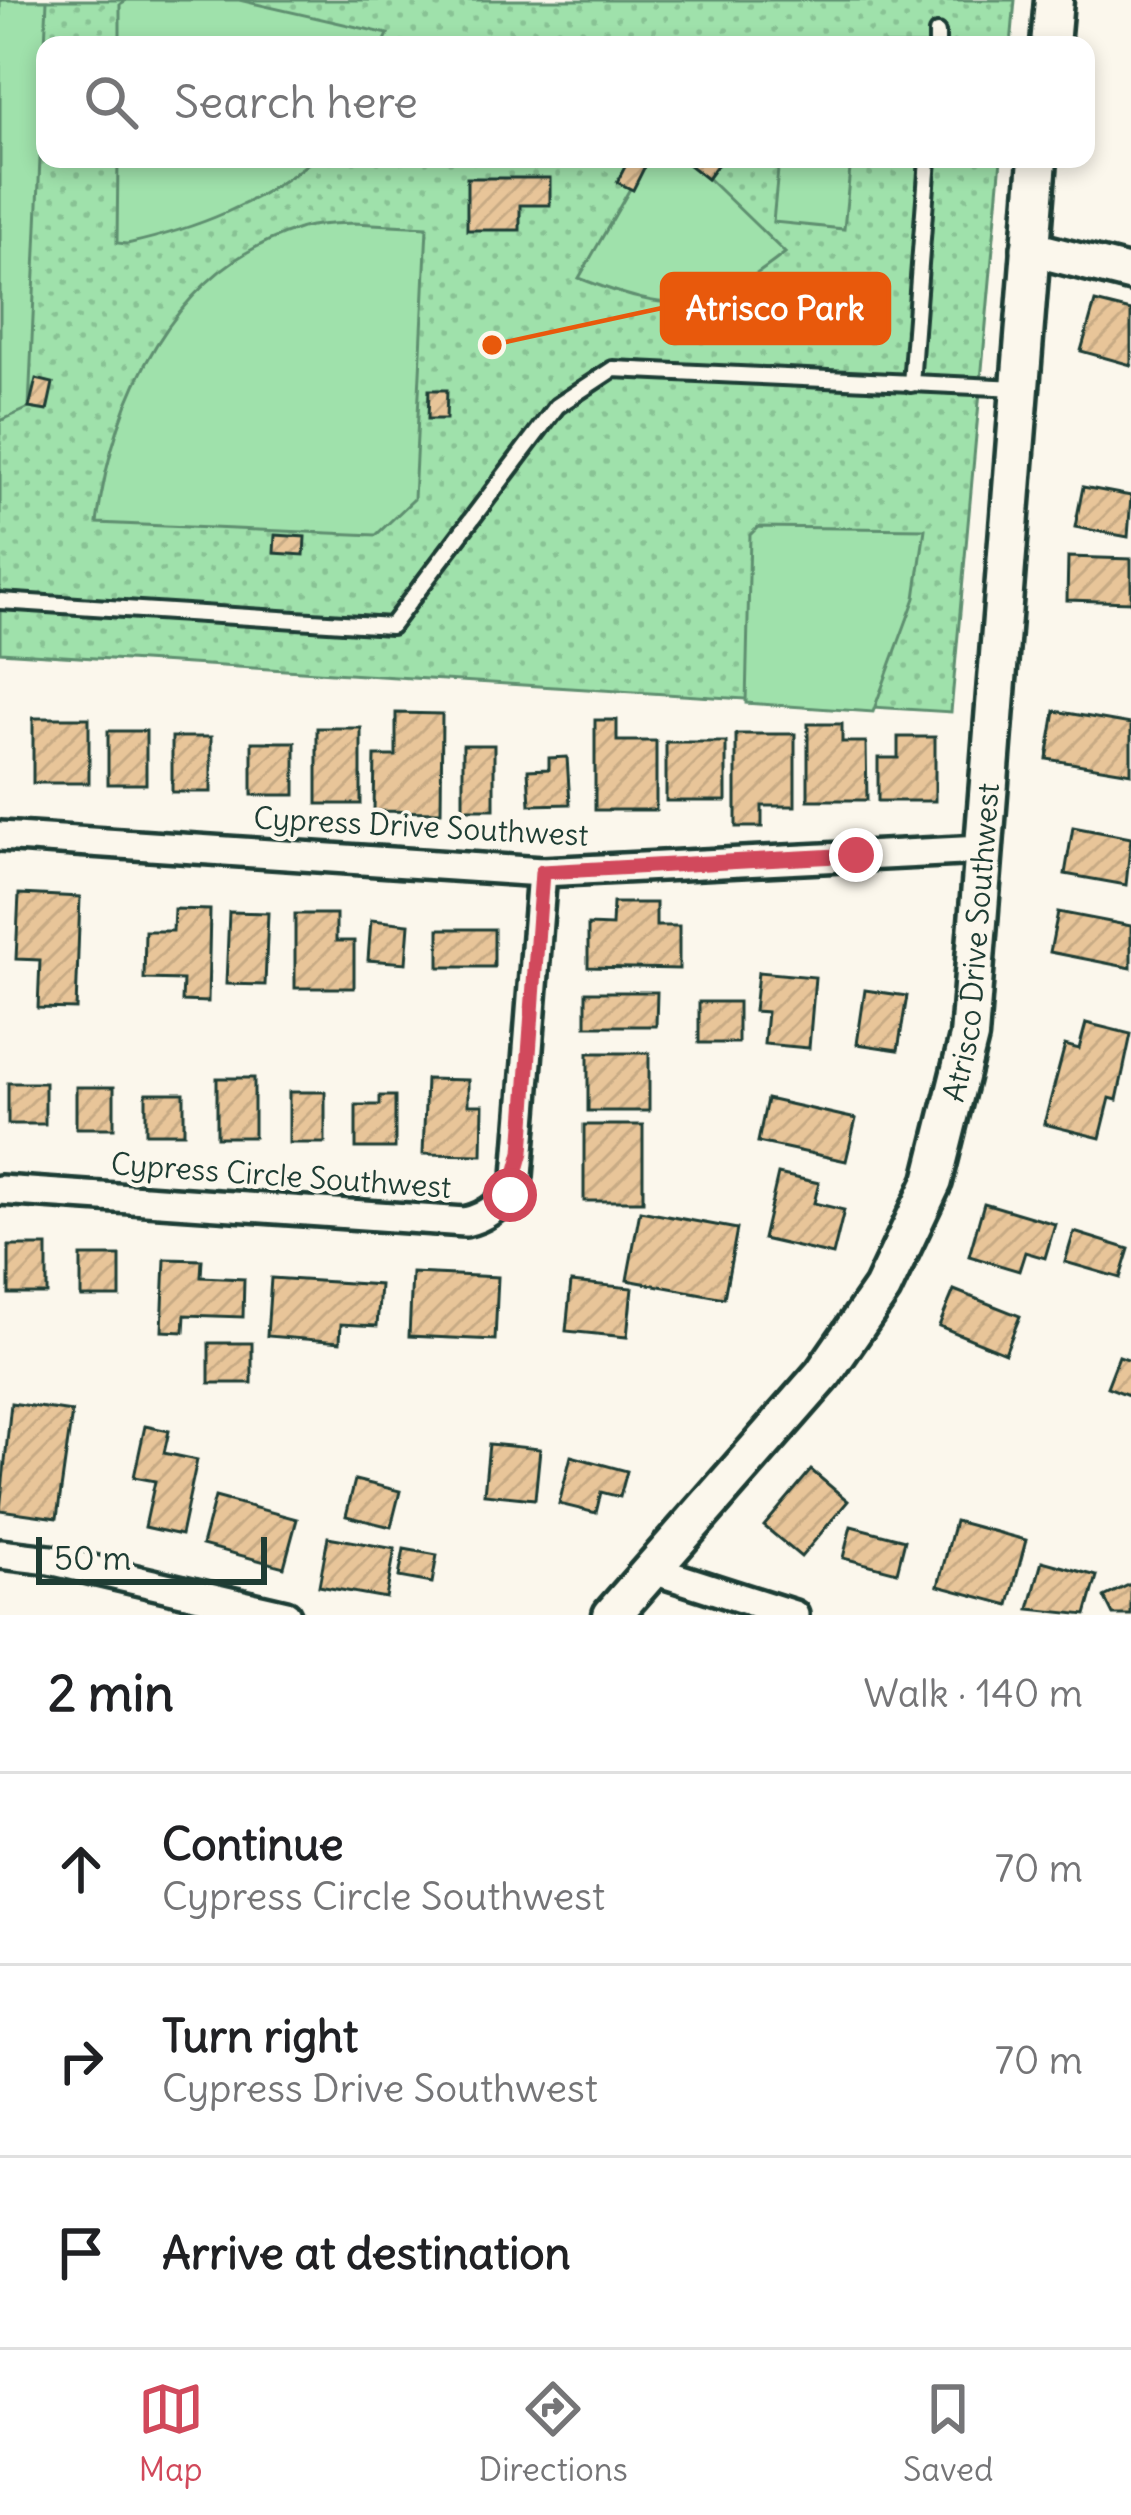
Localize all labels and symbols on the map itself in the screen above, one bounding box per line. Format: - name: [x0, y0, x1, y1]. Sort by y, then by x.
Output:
- callout: Atrisco Park: [662, 274, 889, 343]
- text: Atrisco Park: [686, 287, 865, 329]
- street label: Atrisco Drive Southwest: [934, 781, 1007, 1105]
- street label: Cypress Drive Southwest: [253, 798, 589, 854]
- route end: [829, 828, 883, 882]
- street label: Cypress Circle Southwest: [110, 1144, 452, 1206]
- route start: [483, 1168, 537, 1222]
- scale bar: [36, 1531, 267, 1584]

